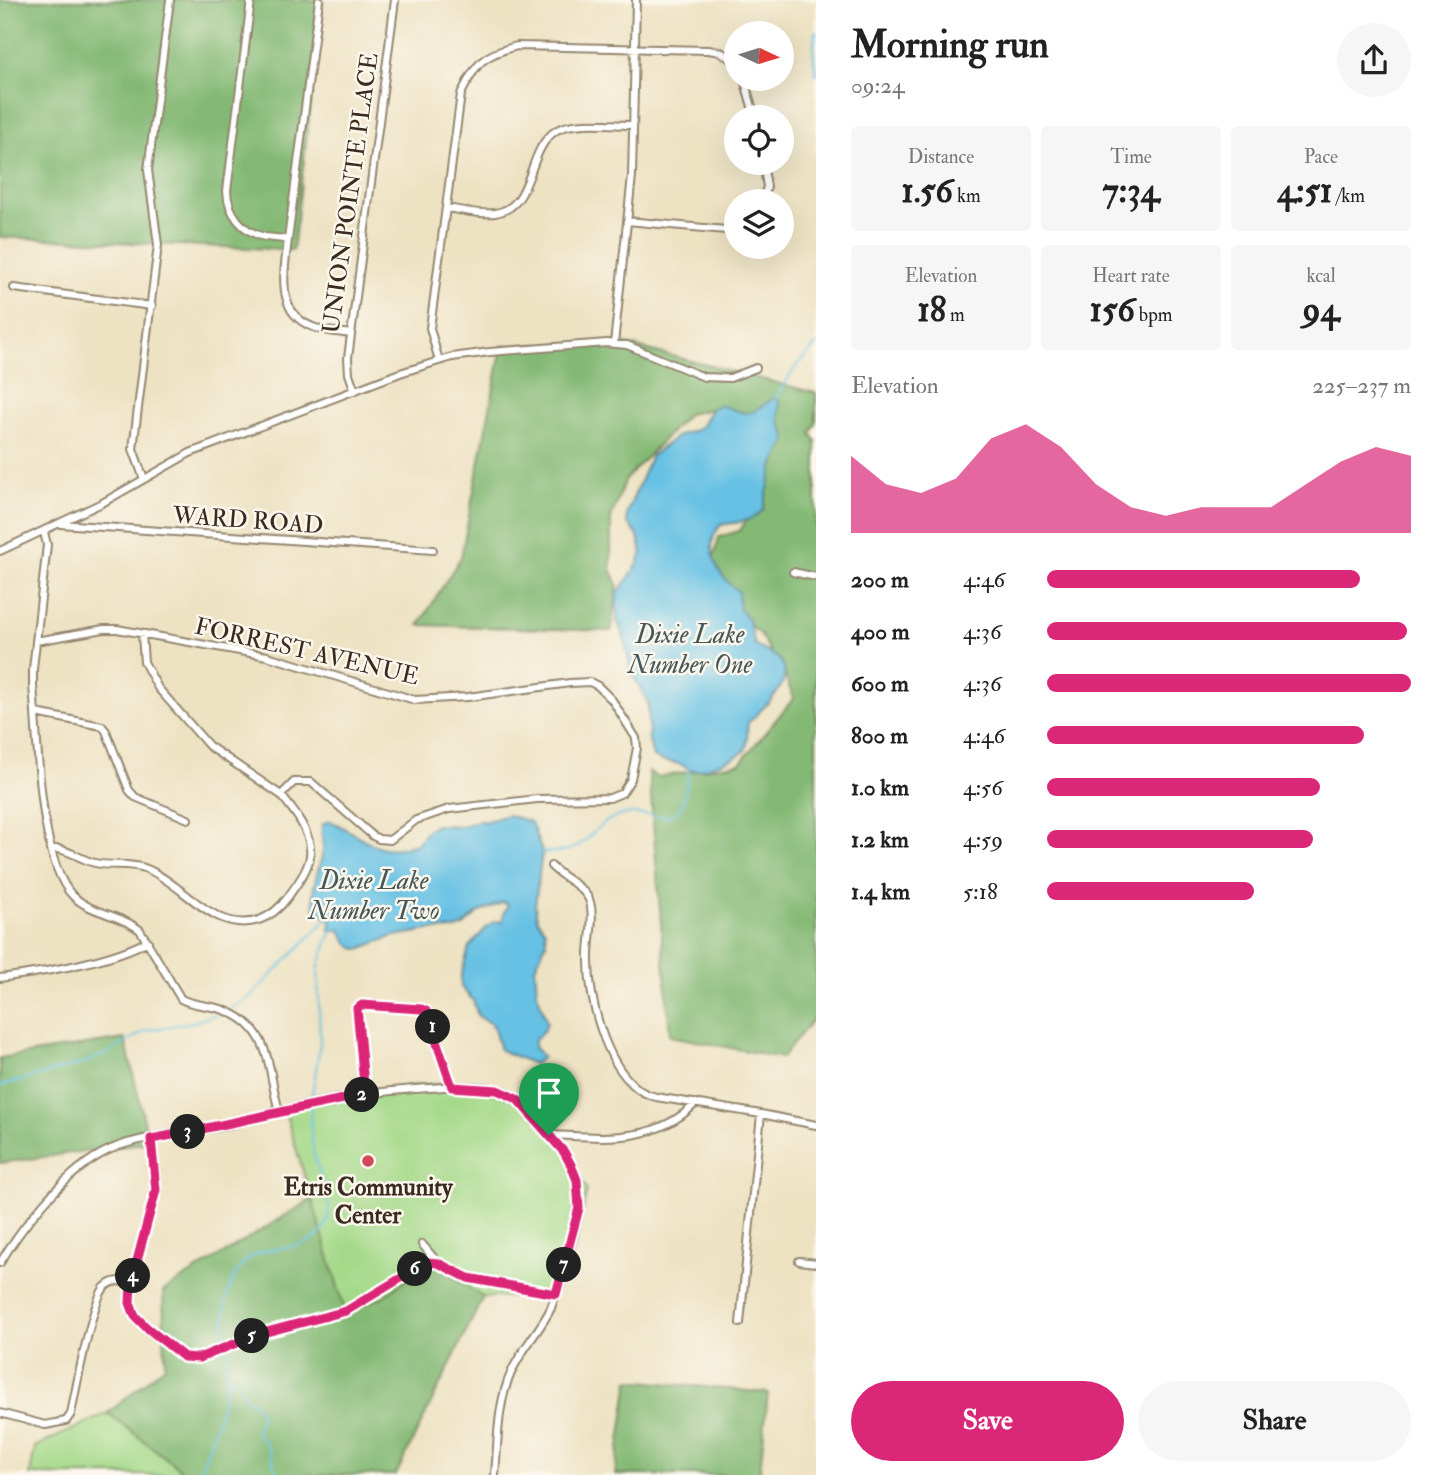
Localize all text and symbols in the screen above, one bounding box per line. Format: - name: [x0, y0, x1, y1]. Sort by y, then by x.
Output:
- north arrow: [724, 21, 794, 91]
- map controls: [724, 21, 794, 259]
- text: Morning run: [851, 21, 1049, 69]
- button: share: [1337, 23, 1411, 97]
- street label: UNION POINTE PLACE: [315, 51, 386, 336]
- text: 09:24: [851, 71, 904, 100]
- button: locate: [724, 105, 794, 175]
- text: Distance: [908, 145, 974, 169]
- text: Time: [1110, 145, 1152, 169]
- text: Pace: [1304, 145, 1338, 169]
- text: 1.56: [901, 169, 953, 213]
- text: 7:34: [1103, 169, 1159, 213]
- text: 4:51: [1277, 169, 1332, 213]
- text: km: [953, 184, 981, 208]
- text: /km: [1332, 184, 1365, 208]
- button: layers: [724, 189, 794, 259]
- text: Elevation: [905, 264, 977, 288]
- text: Heart rate: [1092, 264, 1170, 288]
- text: kcal: [1306, 264, 1336, 288]
- text: 18: [917, 288, 946, 332]
- text: 156: [1090, 288, 1135, 332]
- text: 94: [1303, 288, 1339, 332]
- text: m: [946, 303, 965, 327]
- text: bpm: [1135, 303, 1172, 327]
- text: Elevation: [851, 371, 939, 400]
- text: 225–237 m: [1312, 371, 1411, 400]
- street label: WARD ROAD: [171, 500, 324, 541]
- text: 200 m: [851, 565, 909, 594]
- text: 4:46: [963, 565, 1005, 594]
- street label: FORREST AVENUE: [192, 611, 422, 692]
- text: 400 m: [851, 617, 910, 646]
- text: 4:36: [963, 617, 1002, 646]
- water label: Dixie Lake Number One: [626, 619, 752, 681]
- text: 600 m: [851, 669, 909, 698]
- text: 4:36: [963, 669, 1002, 698]
- text: 800 m: [851, 721, 908, 750]
- text: 4:46: [963, 721, 1005, 750]
- text: 1.0 km: [851, 773, 909, 802]
- text: 4:56: [963, 773, 1003, 802]
- text: 1.2 km: [851, 825, 909, 854]
- text: 4:59: [963, 825, 1003, 854]
- water label: Dixie Lake Number Two: [306, 865, 440, 927]
- text: 1.4 km: [851, 877, 910, 906]
- text: 5:18: [963, 877, 998, 906]
- pin: 1: [416, 1010, 450, 1044]
- text: 1: [429, 1014, 436, 1038]
- pin: [519, 1063, 579, 1135]
- icon: arrive: [530, 1074, 568, 1112]
- pin: 2: [344, 1078, 380, 1112]
- text: 2: [357, 1082, 366, 1106]
- pin: 3: [170, 1114, 206, 1150]
- text: 3: [184, 1119, 191, 1143]
- marker: Etris Community Center: [360, 1153, 376, 1169]
- place label: Etris Community Center: [283, 1172, 454, 1231]
- pin: 7: [546, 1248, 582, 1282]
- pin: 6: [398, 1252, 432, 1286]
- text: 7: [559, 1252, 568, 1276]
- text: 6: [410, 1256, 419, 1280]
- pin: 4: [116, 1258, 150, 1294]
- text: 4: [127, 1263, 138, 1287]
- pin: 5: [234, 1318, 270, 1354]
- text: 5: [247, 1323, 256, 1347]
- button: Save: [851, 1381, 1124, 1461]
- button: Share: [1138, 1381, 1411, 1461]

